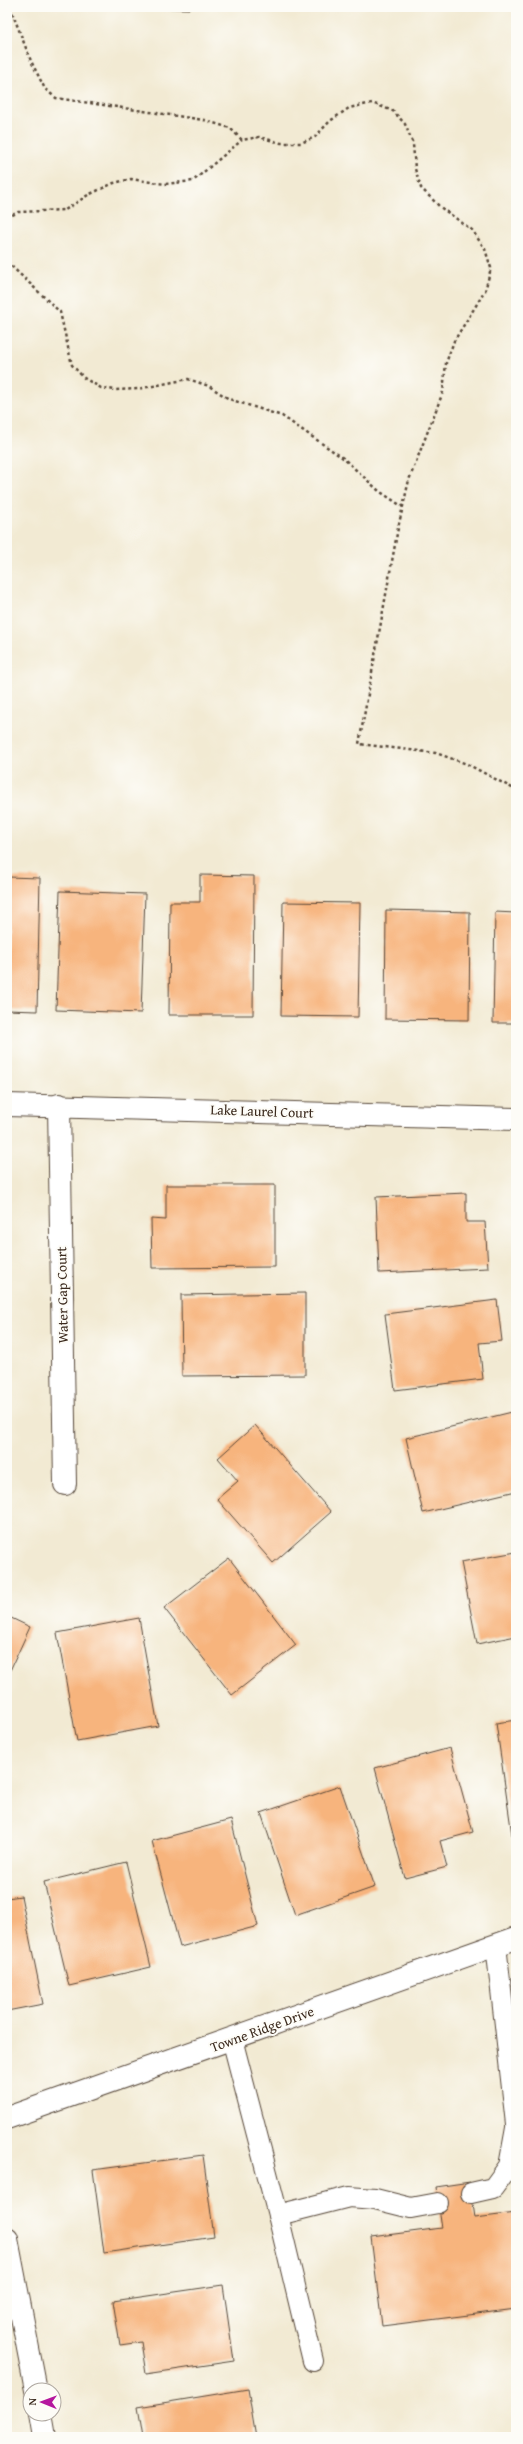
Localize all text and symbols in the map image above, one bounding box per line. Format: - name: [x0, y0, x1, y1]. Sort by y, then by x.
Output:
- street label: Lake Laurel Court: [210, 1099, 314, 1123]
- street label: Water Gap Court: [51, 1246, 73, 1344]
- street label: Towne Ridge Drive: [207, 2001, 317, 2057]
- north arrow: [22, 2382, 62, 2422]
- text: N: [24, 2397, 40, 2406]

